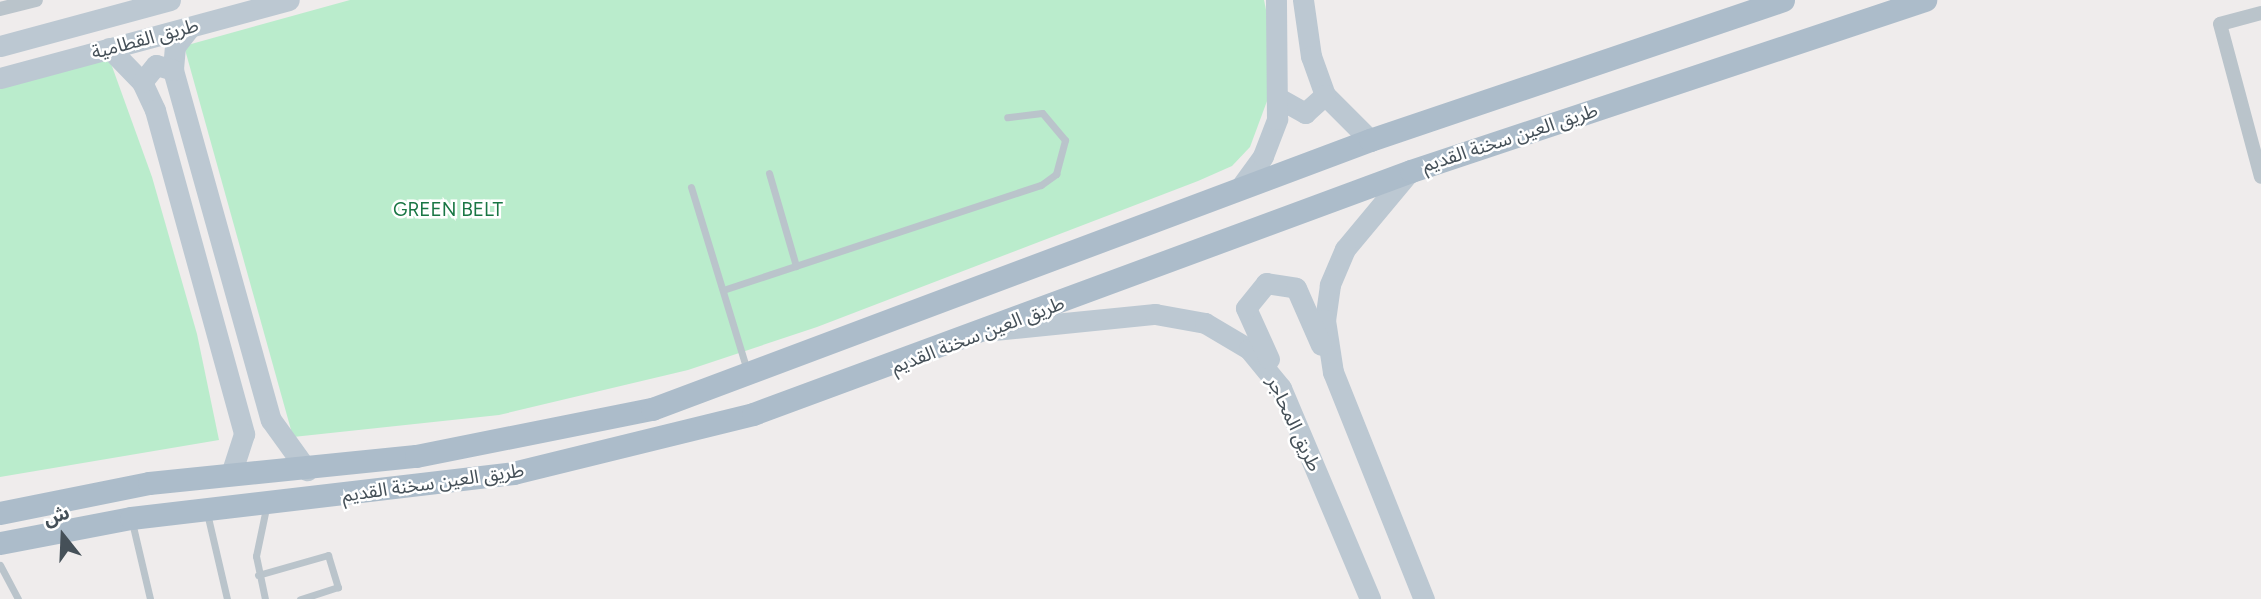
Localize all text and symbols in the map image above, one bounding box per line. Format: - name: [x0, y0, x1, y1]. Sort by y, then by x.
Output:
- street label: طريق القطامية: [89, 14, 201, 64]
- street label: طريق العين سخنة القديم: [1419, 99, 1601, 177]
- park label: GREEN BELT: [393, 199, 503, 221]
- street label: طريق العين سخنة القديم: [888, 292, 1068, 378]
- street label: طريق المحاجر: [1262, 373, 1326, 475]
- street label: طريق العين سخنة القديم: [341, 459, 525, 507]
- north arrow: [28, 501, 98, 571]
- text: ش: [40, 501, 72, 531]

